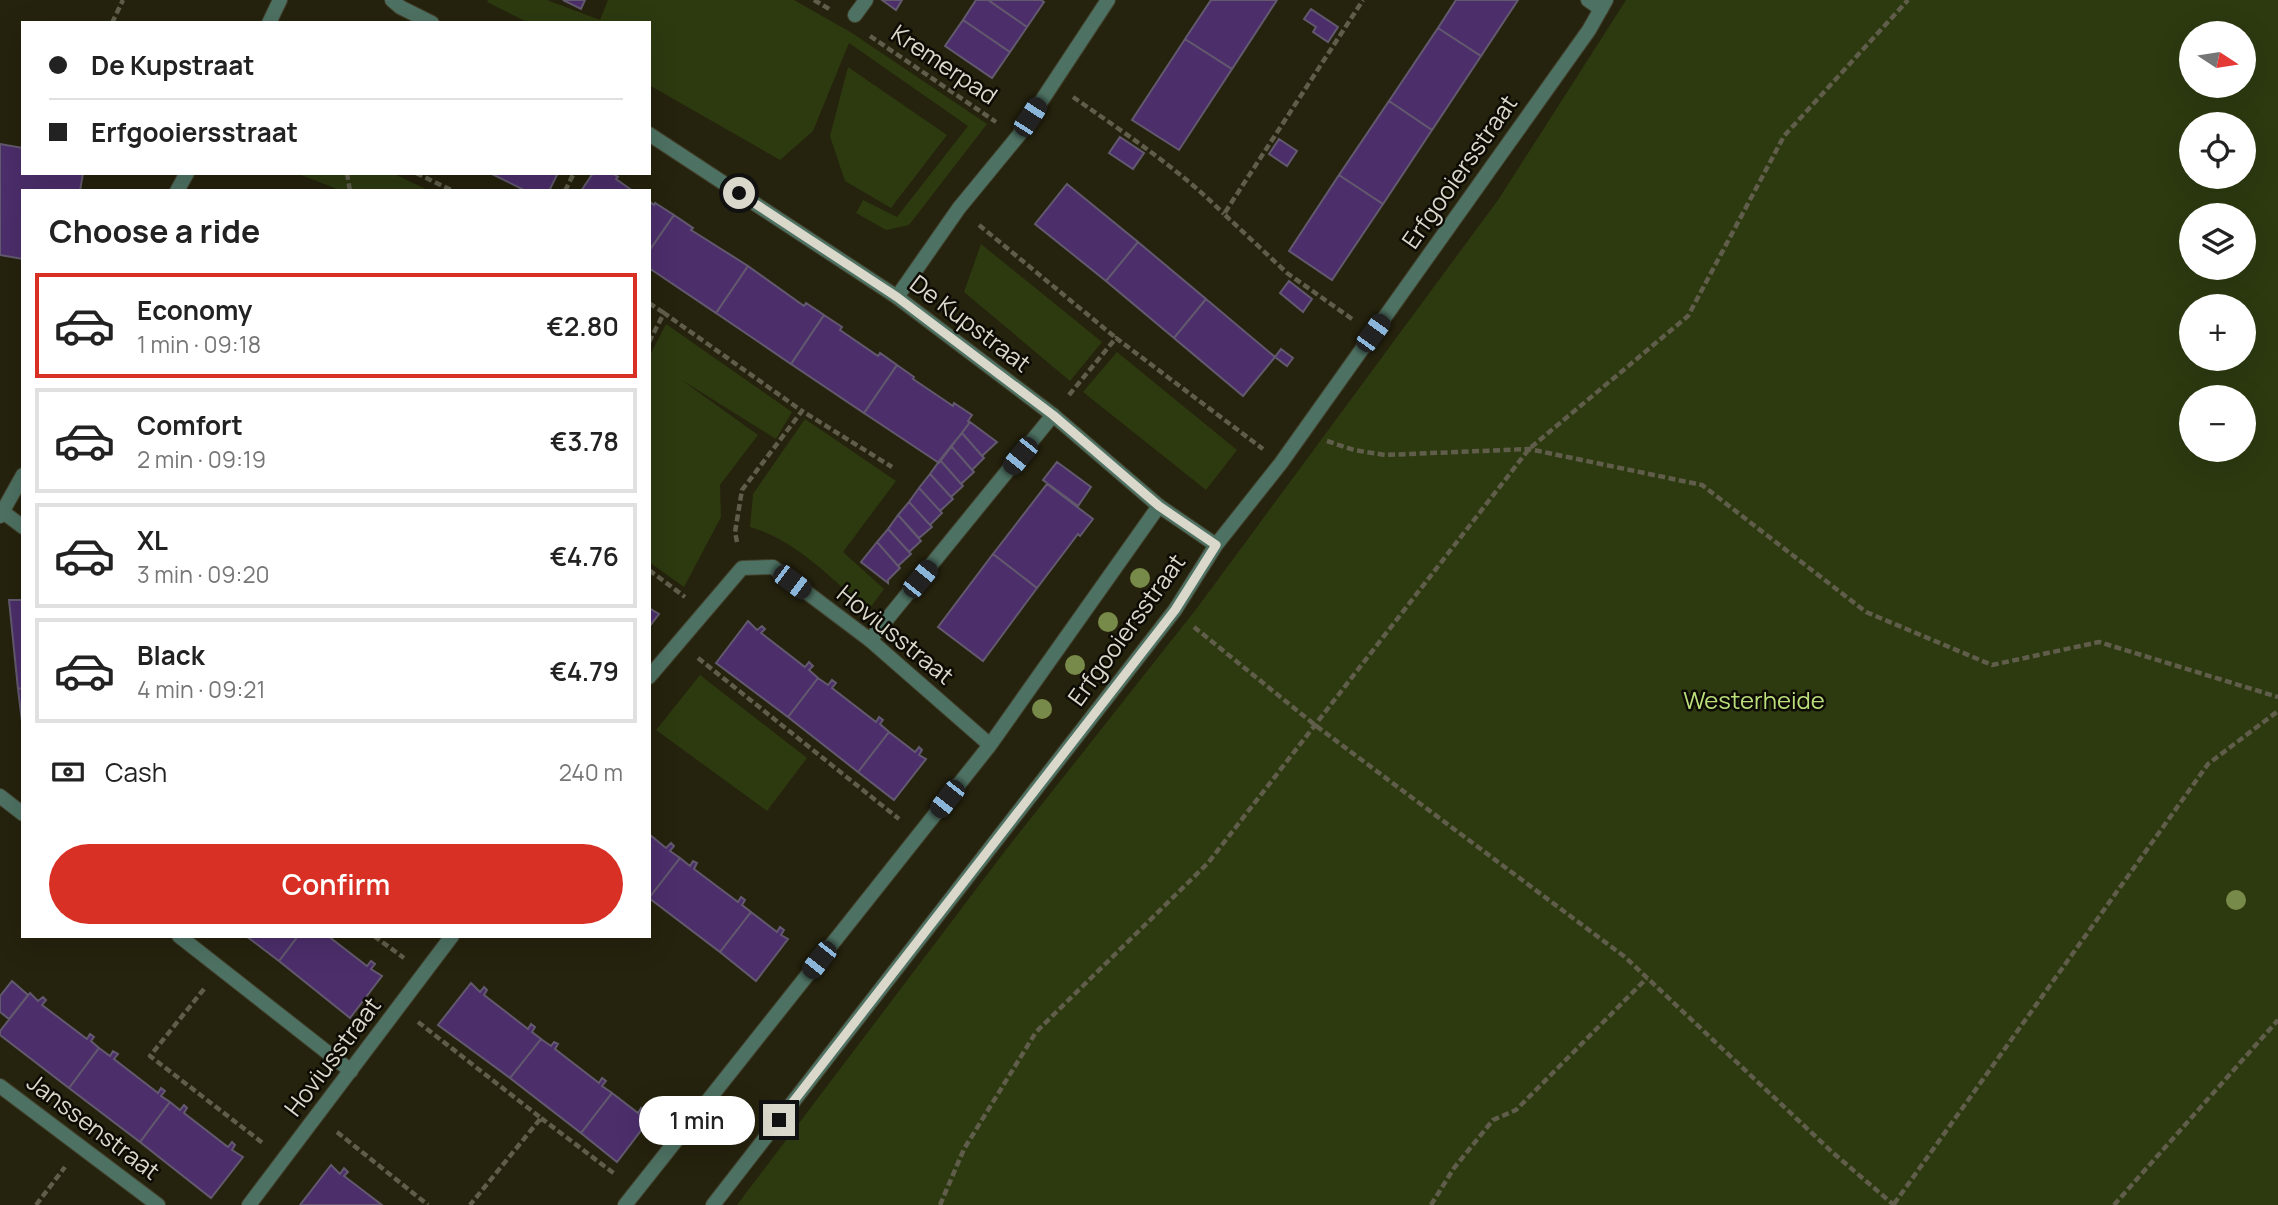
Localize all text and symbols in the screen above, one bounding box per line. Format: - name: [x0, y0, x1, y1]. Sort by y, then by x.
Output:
- street label: Kremerpad: [885, 16, 1004, 111]
- north arrow: [2179, 21, 2256, 98]
- map controls: [2179, 21, 2256, 462]
- text: De Kupstraat: [91, 47, 255, 83]
- street label: Erfgooiersstraat: [1393, 88, 1524, 255]
- car: [1010, 94, 1051, 140]
- button: locate: [2179, 112, 2256, 189]
- text: Erfgooiersstraat: [91, 114, 298, 150]
- route start: [723, 177, 755, 209]
- button: layers: [2179, 203, 2256, 280]
- text: Choose a ride: [49, 209, 260, 253]
- street label: De Kupstraat: [904, 266, 1038, 379]
- text: Economy: [137, 292, 252, 328]
- icon: car: [53, 294, 116, 357]
- button: +: [2179, 294, 2256, 371]
- text: €2.80: [546, 308, 619, 344]
- car: [1353, 310, 1394, 356]
- text: 1 min · 09:18: [137, 328, 261, 360]
- button: −: [2179, 385, 2256, 462]
- text: Comfort: [137, 407, 243, 443]
- icon: car: [53, 409, 116, 472]
- text: €3.78: [550, 423, 619, 459]
- car: [999, 433, 1042, 479]
- text: 2 min · 09:19: [137, 443, 266, 475]
- text: XL: [137, 522, 168, 558]
- icon: car: [53, 524, 116, 587]
- text: €4.76: [550, 538, 619, 574]
- street label: Erfgooiersstraat: [1059, 546, 1192, 712]
- car: [899, 556, 942, 602]
- text: 3 min · 09:20: [137, 558, 270, 590]
- car: [769, 561, 816, 603]
- street label: Hoviusstraat: [831, 576, 961, 691]
- text: Black: [137, 637, 205, 673]
- icon: car: [53, 639, 116, 702]
- text: €4.79: [550, 653, 619, 689]
- text: 4 min · 09:21: [137, 673, 265, 705]
- park label: Westerheide: [1683, 683, 1825, 716]
- icon: cash: [49, 753, 87, 791]
- text: Cash: [105, 754, 167, 790]
- text: 240 m: [559, 756, 623, 788]
- car: [926, 776, 969, 822]
- button: Confirm: [49, 844, 623, 924]
- car: [798, 937, 841, 983]
- street label: Hoviusstraat: [276, 990, 388, 1123]
- street label: Janssenstraat: [21, 1065, 167, 1187]
- callout: 1 min: [639, 1096, 754, 1144]
- text: 1 min: [670, 1104, 724, 1136]
- route end: [763, 1104, 795, 1136]

